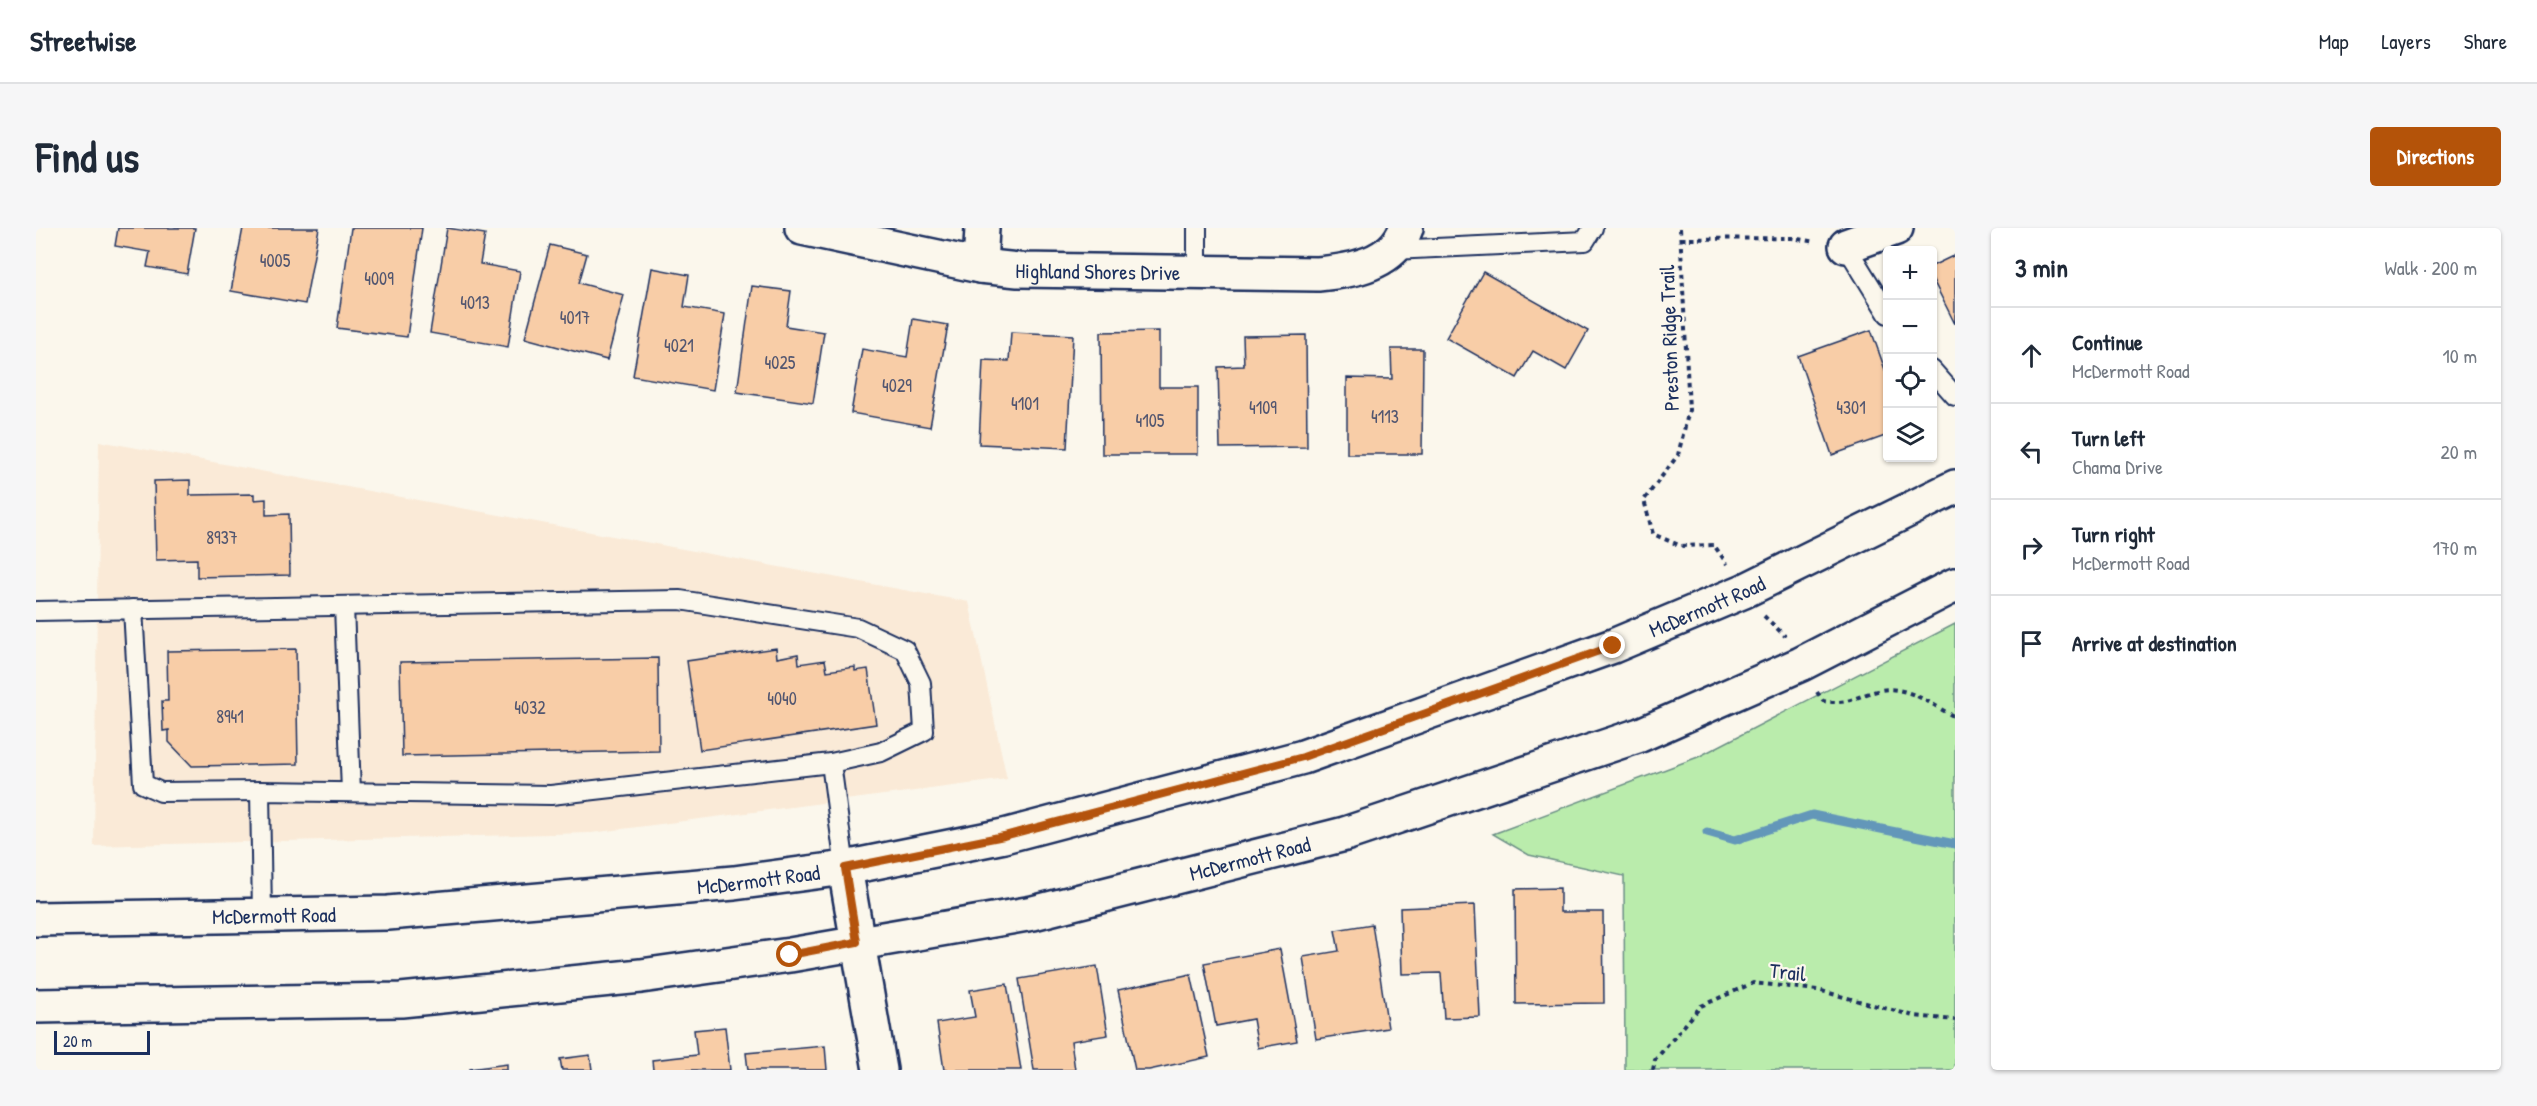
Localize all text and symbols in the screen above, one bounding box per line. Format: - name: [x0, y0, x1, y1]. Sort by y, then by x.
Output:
- text: Streetwise: [30, 22, 136, 60]
- text: Map: [2319, 27, 2348, 56]
- text: Layers: [2381, 27, 2431, 56]
- text: Share: [2464, 27, 2507, 56]
- button: Directions: [2370, 127, 2501, 186]
- text: Find us: [36, 128, 139, 185]
- map controls: [1883, 246, 1937, 462]
- button: +: [1883, 246, 1937, 300]
- house number: 4005: [260, 248, 291, 273]
- text: 3 min: [2015, 250, 2068, 285]
- text: Walk · 200 m: [2385, 254, 2477, 281]
- street label: Highland Shores Drive: [1015, 255, 1180, 287]
- street label: Preston Ridge Trail: [1652, 264, 1686, 411]
- house number: 4009: [364, 266, 394, 291]
- house number: 4013: [460, 290, 490, 315]
- button: −: [1883, 300, 1937, 354]
- house number: 4017: [560, 305, 590, 330]
- text: Continue: [2072, 327, 2143, 357]
- house number: 4021: [664, 333, 694, 358]
- icon: ahead: [2015, 339, 2048, 372]
- text: 10 m: [2443, 342, 2477, 369]
- house number: 4025: [765, 350, 796, 375]
- button: locate: [1883, 354, 1937, 408]
- text: McDermott Road: [2072, 357, 2190, 384]
- house number: 4029: [882, 373, 912, 398]
- house number: 4101: [1011, 391, 1039, 416]
- house number: 4109: [1249, 395, 1277, 420]
- house number: 4301: [1836, 395, 1866, 420]
- house number: 4113: [1371, 404, 1399, 429]
- house number: 4105: [1136, 408, 1165, 433]
- button: layers: [1883, 408, 1937, 462]
- text: Turn left: [2072, 423, 2145, 453]
- icon: left: [2015, 435, 2048, 468]
- text: 20 m: [2440, 438, 2477, 465]
- text: Chama Drive: [2072, 453, 2163, 480]
- text: Turn right: [2072, 519, 2155, 549]
- house number: 8937: [206, 525, 238, 550]
- icon: right: [2015, 531, 2048, 564]
- text: 170 m: [2433, 534, 2477, 561]
- text: McDermott Road: [2072, 549, 2190, 576]
- street label: McDermott Road: [1644, 568, 1770, 644]
- icon: arrive: [2015, 627, 2048, 660]
- text: Arrive at destination: [2072, 628, 2237, 658]
- route end: [1599, 632, 1625, 658]
- house number: 4040: [767, 686, 797, 711]
- house number: 4032: [514, 695, 546, 720]
- house number: 8941: [216, 704, 244, 729]
- street label: McDermott Road: [1186, 829, 1313, 887]
- street label: McDermott Road: [696, 857, 822, 901]
- street label: McDermott Road: [212, 899, 336, 930]
- route start: [776, 941, 802, 967]
- street label: Trail: [1768, 956, 1808, 988]
- scale bar: [54, 1028, 150, 1056]
- text: 20 m: [63, 1030, 92, 1052]

